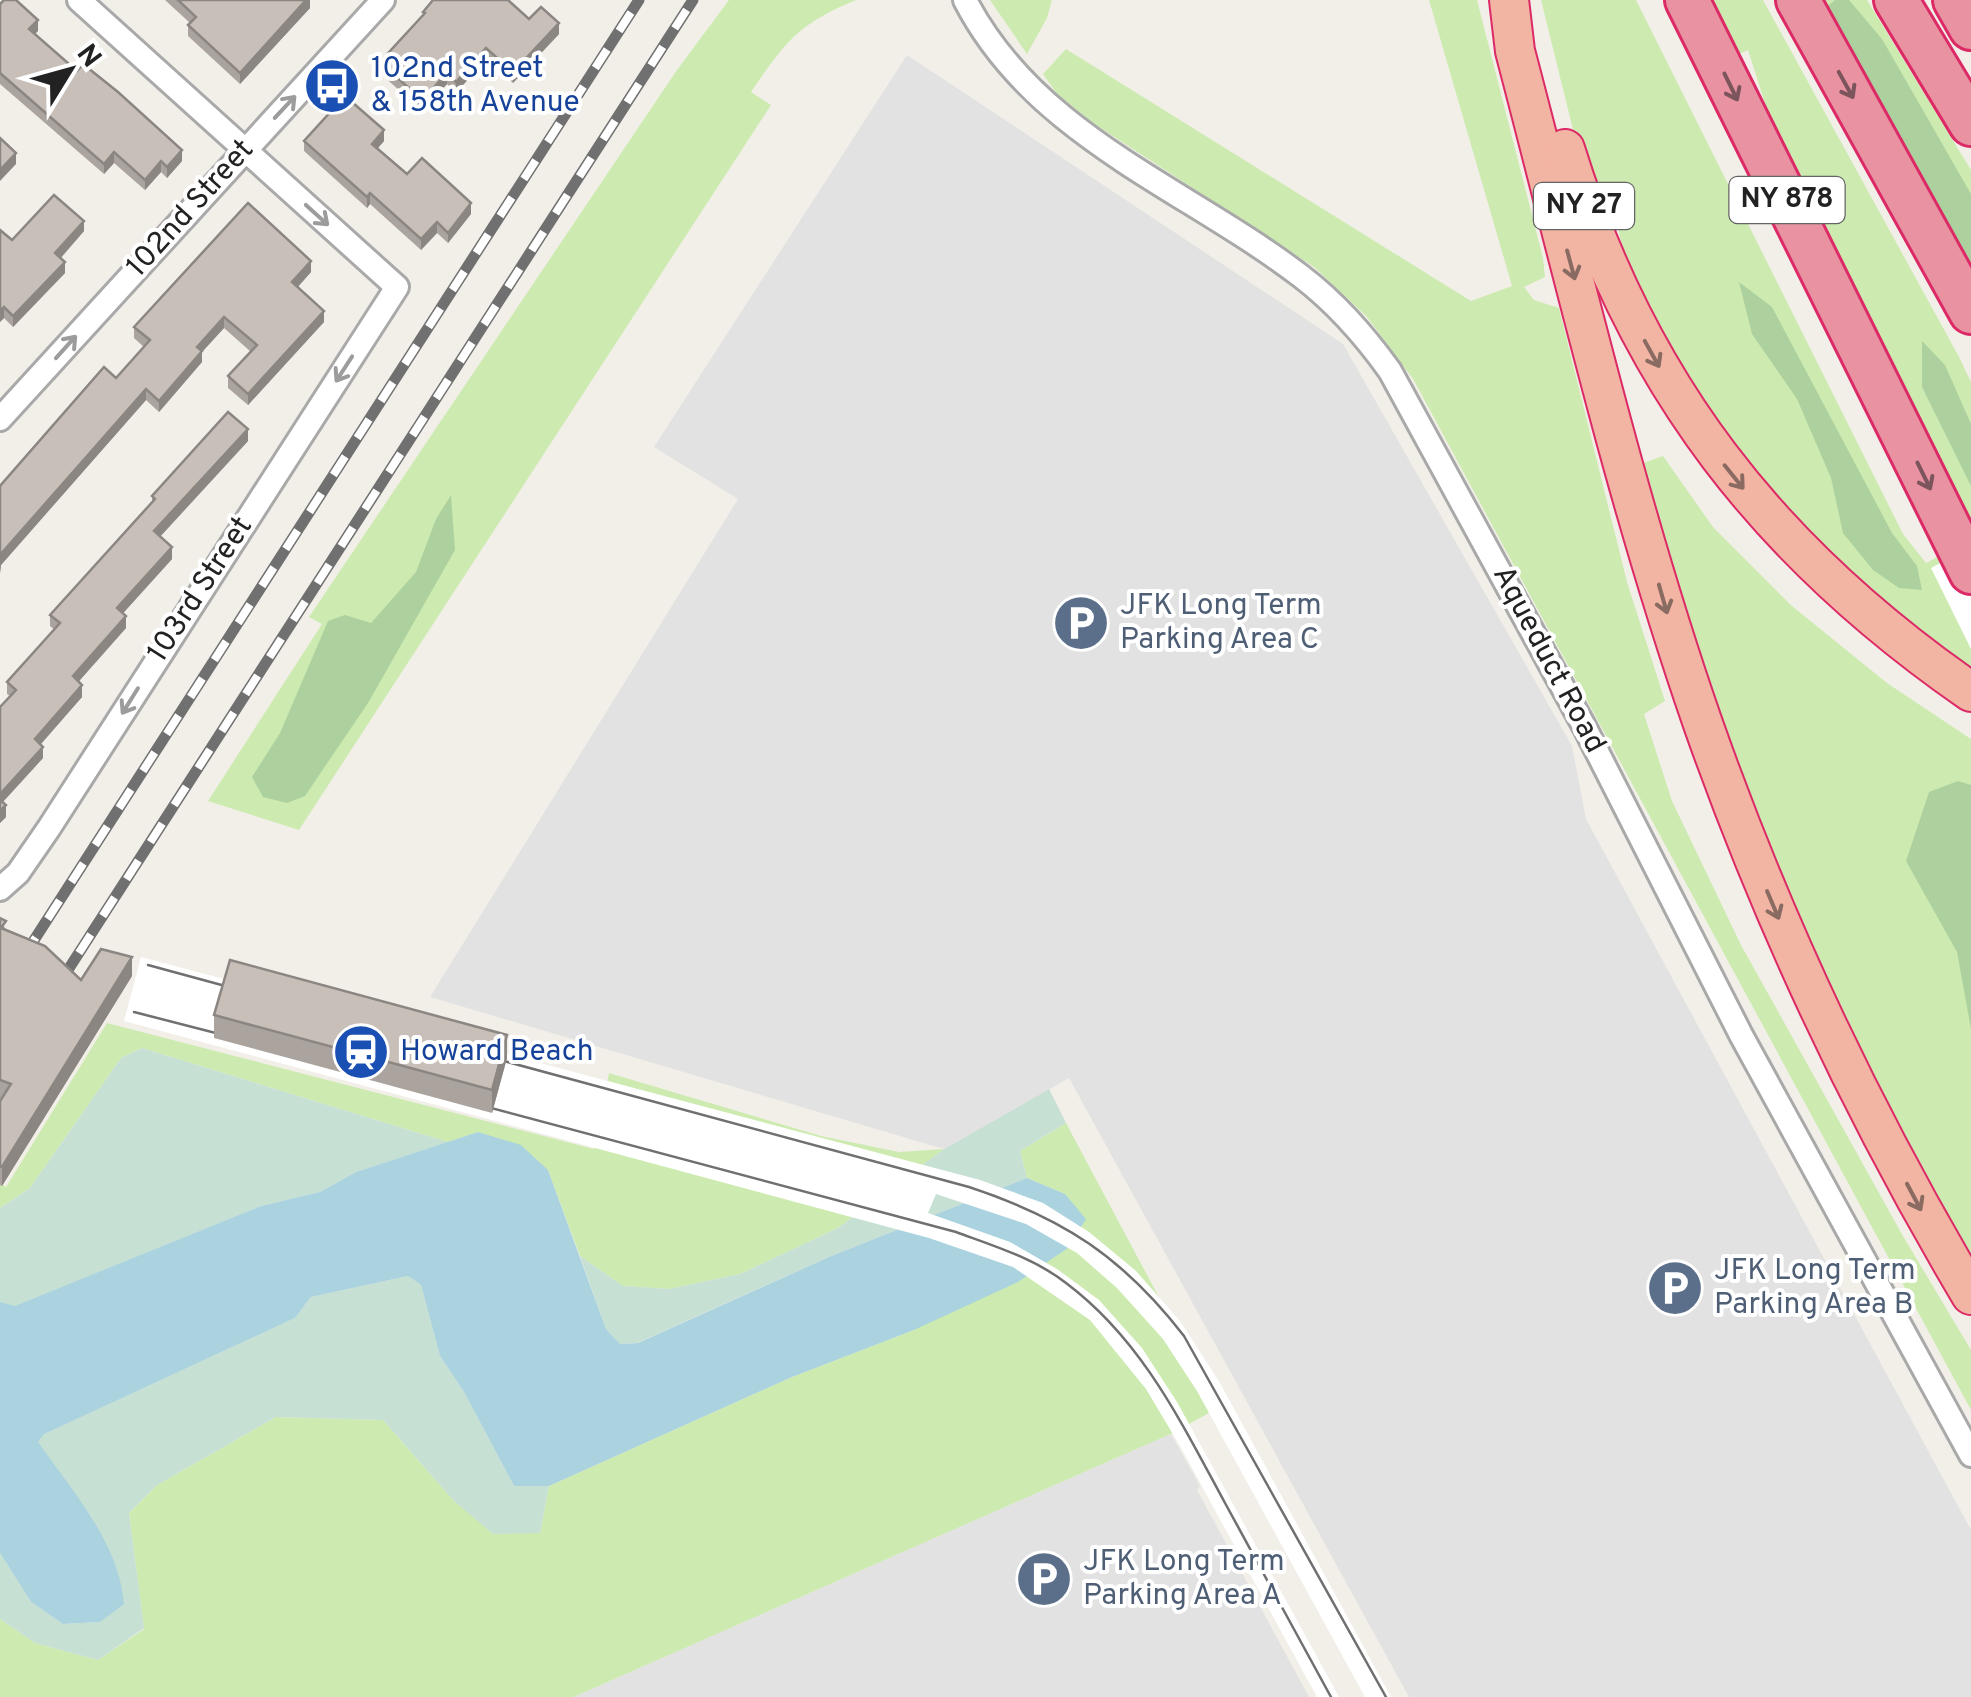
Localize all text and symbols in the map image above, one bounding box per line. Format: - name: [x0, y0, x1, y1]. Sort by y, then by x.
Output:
- north arrow: [20, 20, 120, 120]
- text: N: [67, 38, 108, 76]
- place label: 102nd Street & 158th Avenue: [371, 51, 580, 122]
- bus stop icon: 102nd Street & 158th Avenue: [302, 56, 362, 116]
- one-way arrow: [1836, 70, 1856, 99]
- one-way arrow: [1722, 72, 1741, 102]
- one-way arrow: [273, 95, 296, 120]
- street label: 102nd Street: [119, 132, 263, 286]
- road number: NY 878: [1730, 177, 1844, 223]
- road number: NY 27: [1534, 183, 1634, 229]
- one-way arrow: [304, 204, 329, 227]
- one-way arrow: [1563, 248, 1581, 280]
- one-way arrow: [54, 335, 77, 360]
- one-way arrow: [1642, 339, 1662, 368]
- one-way arrow: [333, 354, 354, 383]
- one-way arrow: [1915, 461, 1934, 491]
- one-way arrow: [1723, 464, 1745, 490]
- street label: 103rd Street: [140, 510, 262, 670]
- street label: Aqueduct Road: [1483, 560, 1613, 760]
- one-way arrow: [1655, 583, 1673, 614]
- place label: JFK Long Term Parking Area C: [1120, 588, 1322, 659]
- parking icon: JFK Long Term Parking Area C: [1051, 593, 1111, 653]
- one-way arrow: [120, 686, 140, 715]
- one-way arrow: [1765, 889, 1783, 919]
- station icon: Howard Beach: [331, 1022, 391, 1082]
- place label: Howard Beach: [400, 1034, 594, 1071]
- one-way arrow: [1905, 1182, 1925, 1211]
- place label: JFK Long Term Parking Area B: [1714, 1253, 1916, 1324]
- parking icon: JFK Long Term Parking Area B: [1645, 1258, 1705, 1318]
- place label: JFK Long Term Parking Area A: [1083, 1544, 1285, 1615]
- parking icon: JFK Long Term Parking Area A: [1014, 1549, 1074, 1609]

